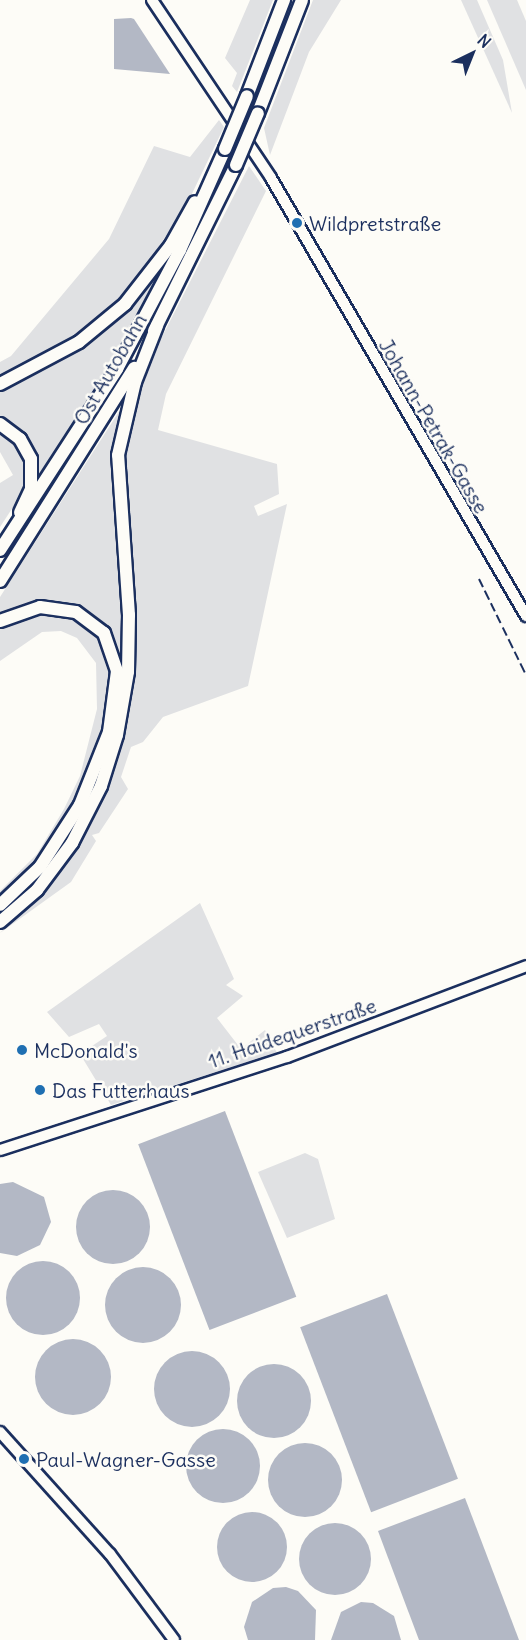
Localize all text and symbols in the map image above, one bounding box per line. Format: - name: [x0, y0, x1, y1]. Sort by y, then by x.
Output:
- north arrow: [442, 24, 502, 84]
- text: N: [473, 30, 495, 52]
- place label: Wildpretstraße: [309, 211, 441, 235]
- marker: Wildpretstraße: [290, 216, 304, 230]
- street label: Ost Autobahn: [69, 309, 151, 429]
- street label: Johann-Petrak-Gasse: [374, 335, 494, 517]
- street label: 11. Haidequerstraße: [205, 993, 379, 1073]
- place label: McDonald's: [34, 1038, 138, 1062]
- marker: McDonald's: [15, 1043, 29, 1057]
- place label: Das Futterhaus: [52, 1078, 190, 1102]
- marker: Das Futterhaus: [33, 1083, 47, 1097]
- place label: Paul-Wagner-Gasse: [36, 1447, 216, 1471]
- marker: Paul-Wagner-Gasse: [17, 1452, 31, 1466]

